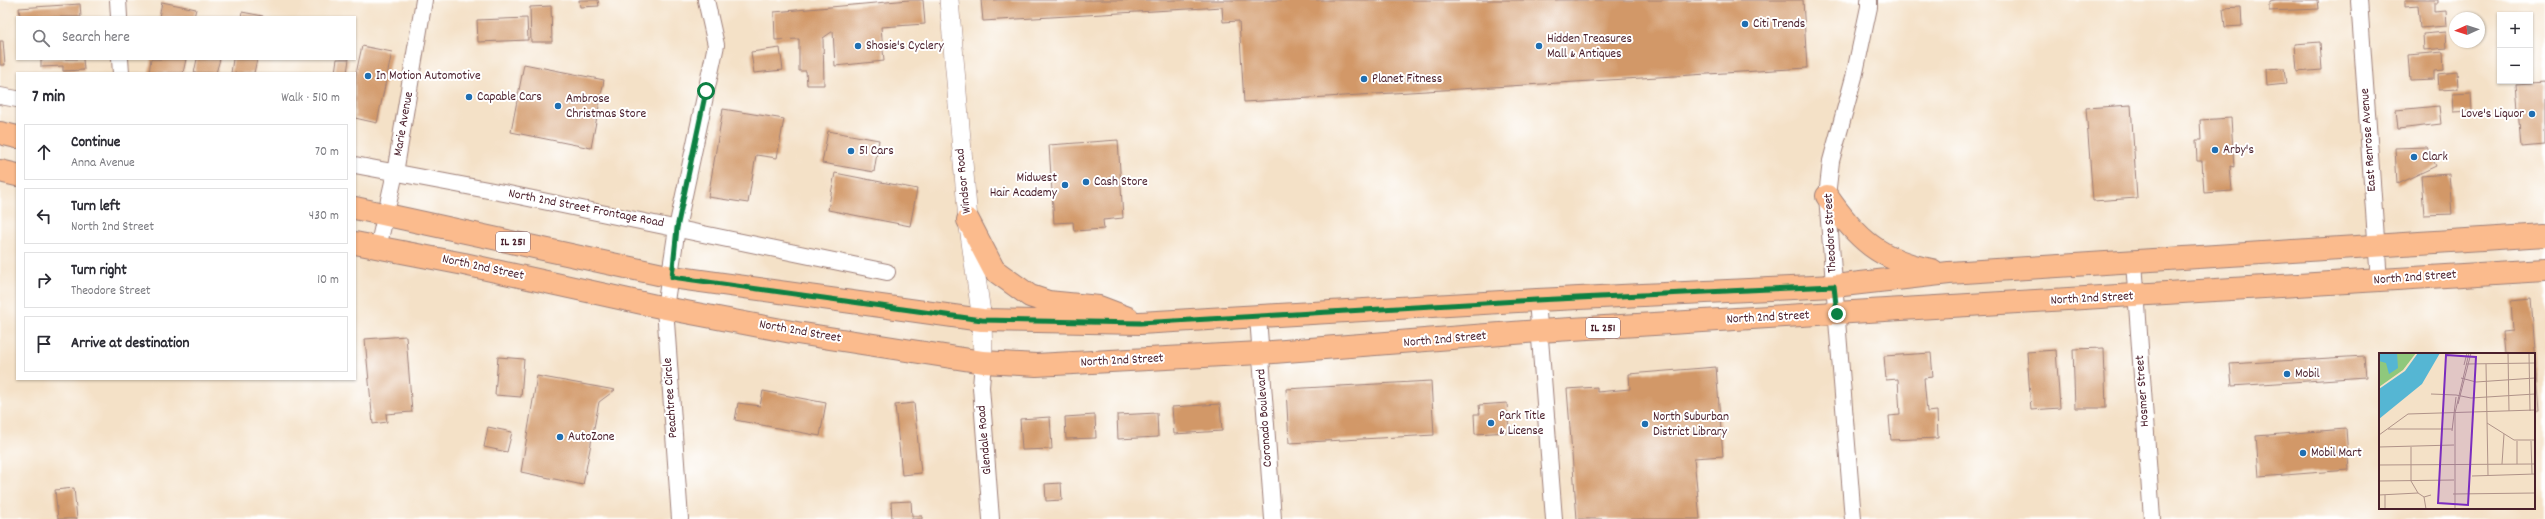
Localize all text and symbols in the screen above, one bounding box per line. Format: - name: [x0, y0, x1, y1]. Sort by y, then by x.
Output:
- north arrow: [2449, 12, 2485, 48]
- map controls: [2497, 12, 2533, 84]
- button: +: [2497, 12, 2533, 48]
- place label: Citi Trends: [1753, 15, 1805, 34]
- search box: [16, 16, 356, 60]
- marker: Citi Trends: [1740, 19, 1750, 29]
- icon: search: [30, 27, 52, 49]
- text: Search here: [62, 27, 130, 49]
- place label: Hidden Treasures Mall & Antiques: [1547, 30, 1632, 64]
- place label: Shosie's Cyclery: [866, 37, 945, 56]
- marker: Shosie's Cyclery: [853, 41, 863, 51]
- marker: Hidden Treasures Mall & Antiques: [1534, 41, 1544, 51]
- button: −: [2497, 48, 2533, 84]
- place label: In Motion Automotive: [376, 67, 481, 86]
- place label: Planet Fitness: [1372, 70, 1442, 89]
- marker: In Motion Automotive: [363, 71, 373, 81]
- marker: Planet Fitness: [1359, 74, 1369, 84]
- route start: [697, 82, 715, 100]
- text: 7 min: [32, 86, 65, 110]
- street label: East Renrose Avenue: [2356, 87, 2382, 192]
- place label: Capable Cars: [477, 88, 542, 107]
- text: Walk · 510 m: [281, 89, 340, 108]
- street label: Marie Avenue: [389, 90, 419, 158]
- place label: Ambrose Christmas Store: [566, 90, 646, 124]
- marker: Capable Cars: [464, 92, 474, 102]
- marker: Ambrose Christmas Store: [553, 101, 563, 111]
- place label: Love's Liquor: [2461, 105, 2524, 124]
- marker: Love's Liquor: [2527, 109, 2537, 119]
- text: Continue: [71, 132, 120, 154]
- icon: ahead: [33, 141, 55, 163]
- place label: Arby's: [2223, 141, 2254, 160]
- place label: 51 Cars: [859, 142, 894, 161]
- text: 70 m: [315, 143, 339, 162]
- marker: Arby's: [2210, 145, 2220, 155]
- marker: 51 Cars: [846, 146, 856, 156]
- street label: Windsor Road: [951, 148, 977, 214]
- place label: Clark: [2422, 148, 2448, 167]
- marker: Clark: [2409, 152, 2419, 162]
- text: Anna Avenue: [71, 154, 135, 173]
- place label: Midwest Hair Academy: [990, 169, 1058, 203]
- place label: Cash Store: [1094, 173, 1148, 192]
- marker: Cash Store: [1081, 177, 1091, 187]
- marker: Midwest Hair Academy: [1060, 180, 1070, 190]
- street label: North 2nd Street Frontage Road: [507, 185, 665, 233]
- street label: Theodore Street: [1819, 193, 1843, 273]
- text: Turn left: [71, 196, 120, 218]
- icon: left: [33, 205, 55, 227]
- text: 430 m: [309, 207, 339, 226]
- text: North 2nd Street: [71, 218, 154, 237]
- road number: IL 251: [496, 232, 530, 252]
- street label: North 2nd Street: [440, 250, 526, 286]
- text: Turn right: [71, 260, 127, 282]
- street label: North 2nd Street: [2373, 266, 2457, 290]
- icon: right: [33, 269, 55, 291]
- text: 10 m: [317, 271, 339, 290]
- text: Theodore Street: [71, 282, 151, 301]
- street label: North 2nd Street: [2050, 287, 2134, 311]
- route end: [1828, 305, 1846, 323]
- street label: North 2nd Street: [1726, 306, 1810, 330]
- street label: North 2nd Street: [757, 315, 843, 349]
- road number: IL 251: [1586, 318, 1620, 338]
- street label: North 2nd Street: [1403, 327, 1487, 353]
- icon: arrive: [33, 333, 55, 355]
- text: Arrive at destination: [71, 333, 189, 355]
- street label: North 2nd Street: [1080, 349, 1164, 373]
- inset map: [2379, 353, 2535, 509]
- street label: Hosmer Street: [2131, 354, 2155, 428]
- street label: Peachtree Circle: [659, 357, 683, 439]
- place label: Mobil: [2295, 365, 2320, 384]
- street label: Coronado Boulevard: [1252, 368, 1278, 468]
- marker: Mobil: [2282, 369, 2292, 379]
- street label: Glendale Road: [972, 404, 998, 476]
- place label: Park Title & License: [1499, 407, 1546, 441]
- place label: North Suburban District Library: [1653, 408, 1729, 442]
- marker: Park Title & License: [1486, 418, 1496, 428]
- marker: North Suburban District Library: [1640, 419, 1650, 429]
- place label: AutoZone: [568, 428, 615, 447]
- marker: AutoZone: [555, 432, 565, 442]
- place label: Mobil Mart: [2311, 444, 2362, 463]
- marker: Mobil Mart: [2298, 448, 2308, 458]

